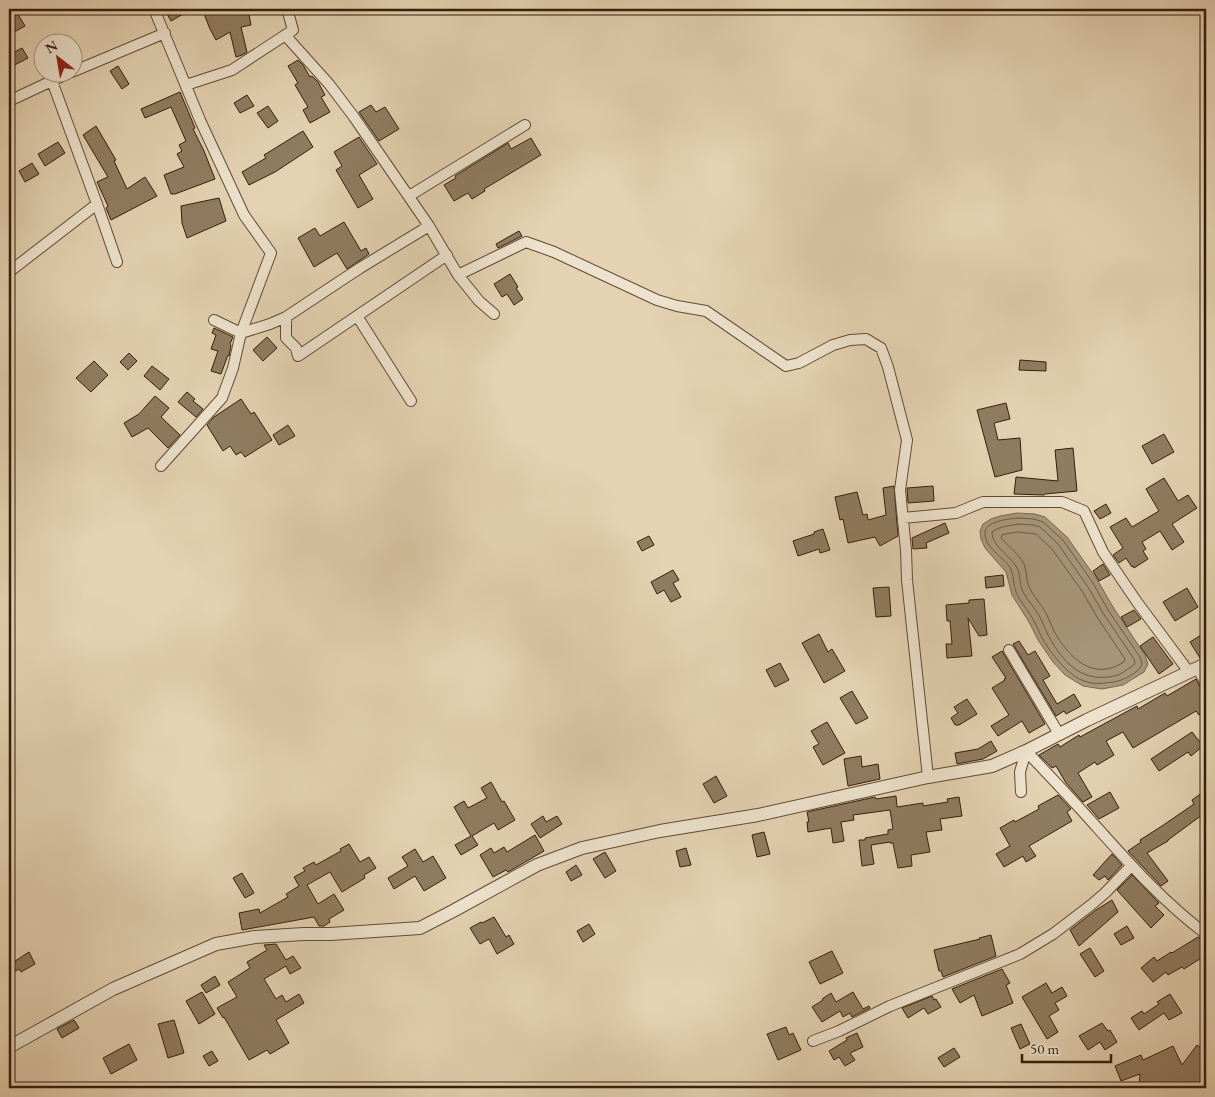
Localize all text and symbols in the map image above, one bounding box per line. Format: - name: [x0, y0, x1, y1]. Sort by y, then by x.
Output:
- north arrow: [32, 32, 82, 82]
- text: N: [42, 36, 61, 57]
- scale bar: [1022, 1032, 1111, 1064]
- text: 50 m: [1030, 1039, 1059, 1058]

